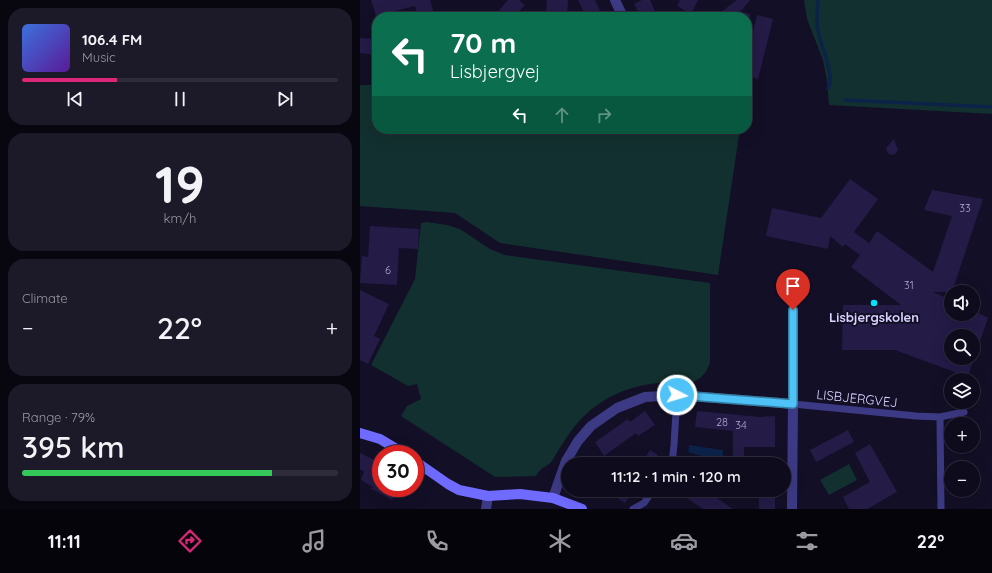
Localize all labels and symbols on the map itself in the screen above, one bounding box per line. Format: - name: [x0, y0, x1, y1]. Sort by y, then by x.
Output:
- house number: 33: [959, 201, 971, 215]
- house number: 6: [385, 263, 391, 277]
- pin: [776, 269, 810, 310]
- house number: 31: [904, 278, 914, 292]
- marker: Lisbjergskolen: [869, 298, 879, 308]
- place label: Lisbjergskolen: [829, 309, 919, 325]
- position arrow: [656, 374, 698, 416]
- street label: LISBJERGVEJ: [816, 386, 898, 410]
- house number: 28: [716, 415, 728, 429]
- house number: 34: [735, 418, 747, 432]
- speed limit sign: 30: [372, 445, 424, 497]

